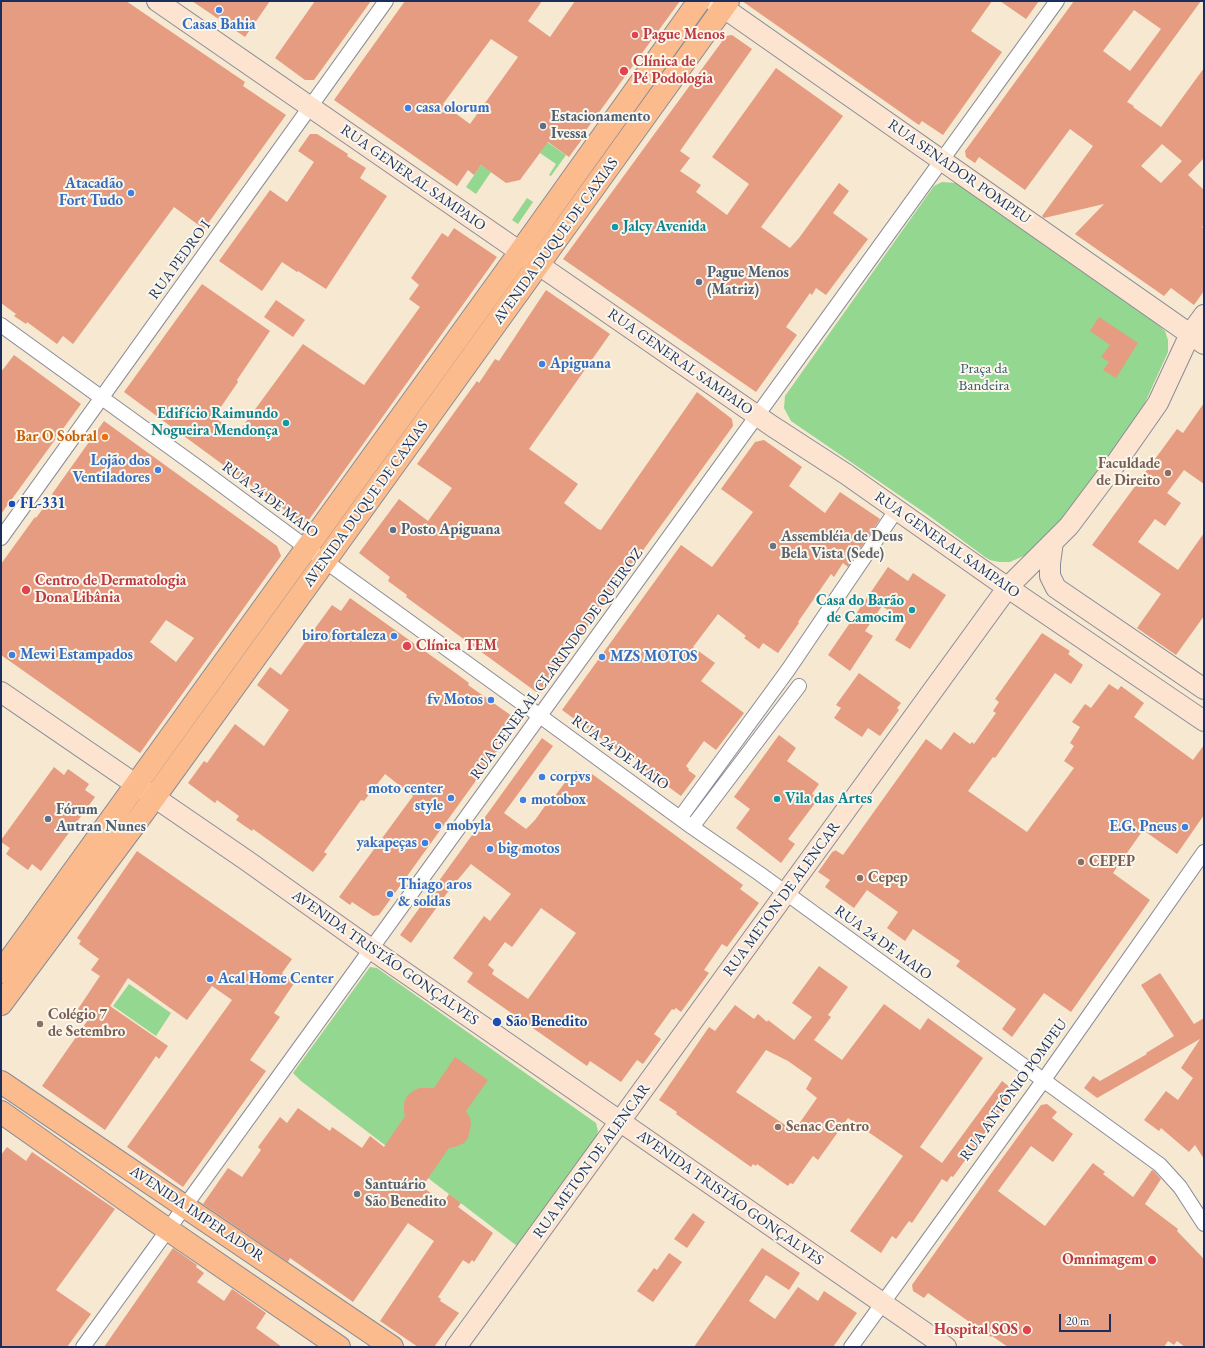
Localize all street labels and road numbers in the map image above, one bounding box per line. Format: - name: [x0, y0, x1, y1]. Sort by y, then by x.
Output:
- street label: RUA SENADOR POMPEU: [884, 116, 1034, 228]
- street label: RUA GENERAL SAMPAIO: [337, 121, 489, 235]
- street label: AVENIDA DUQUE DE CAXIAS: [490, 154, 622, 328]
- street label: RUA PEDRO I: [145, 217, 215, 303]
- street label: RUA GENERAL SAMPAIO: [604, 305, 756, 419]
- street label: AVENIDA DUQUE DE CAXIAS: [300, 417, 432, 591]
- street label: RUA 24 DE MAIO: [218, 458, 322, 542]
- street label: RUA GENERAL SAMPAIO: [871, 488, 1023, 602]
- street label: RUA GENERAL CLARINDO DE QUEIROZ: [467, 545, 647, 783]
- street label: RUA 24 DE MAIO: [568, 712, 672, 794]
- street label: RUA METON DE ALENCAR: [720, 818, 844, 980]
- street label: AVENIDA TRISTÃO GONÇALVES: [288, 887, 482, 1029]
- street label: RUA 24 DE MAIO: [831, 902, 935, 984]
- street label: RUA ANTÔNIO POMPEU: [956, 1016, 1072, 1164]
- street label: RUA METON DE ALENCAR: [530, 1080, 654, 1242]
- street label: AVENIDA TRISTÃO GONÇALVES: [633, 1127, 827, 1269]
- street label: AVENIDA IMPERADOR: [126, 1162, 268, 1266]

